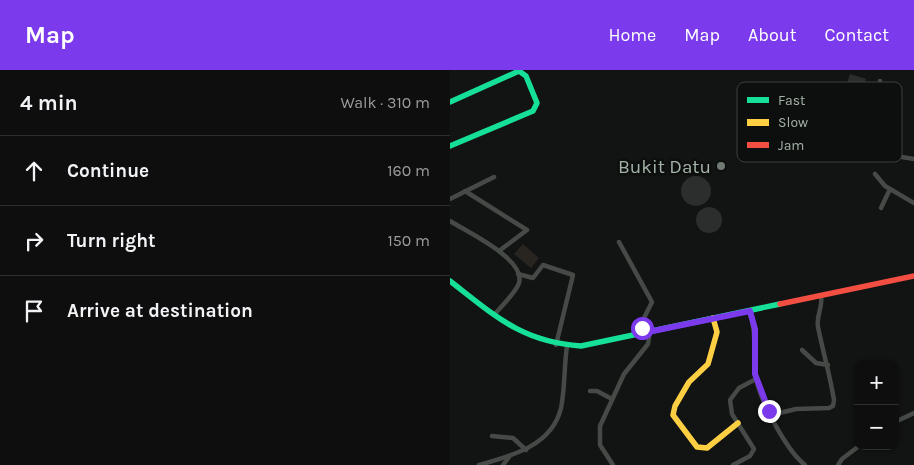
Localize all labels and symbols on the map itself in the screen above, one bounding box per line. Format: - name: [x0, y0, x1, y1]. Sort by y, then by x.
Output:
- legend: [737, 82, 902, 162]
- text: Fast: [778, 92, 805, 109]
- text: Slow: [778, 114, 808, 131]
- text: Jam: [778, 137, 804, 154]
- place label: Bukit Datu: [618, 156, 711, 178]
- marker: Bukit Datu: [715, 160, 727, 172]
- route start: [631, 317, 654, 340]
- route end: [758, 400, 781, 423]

